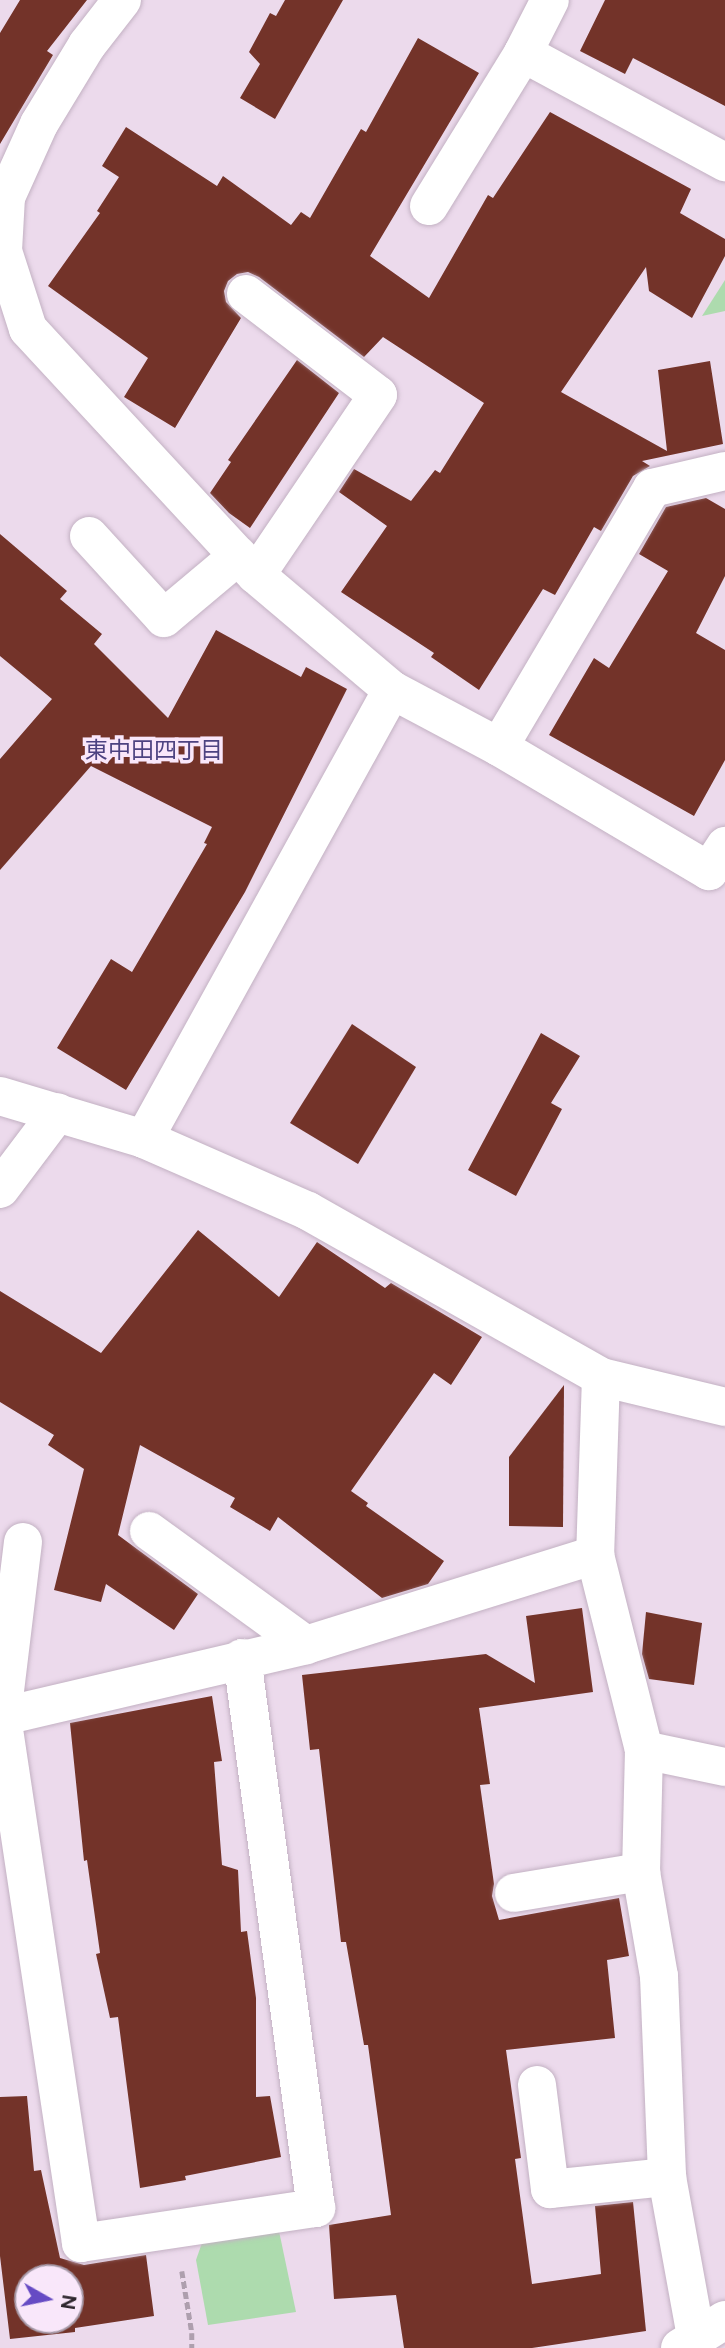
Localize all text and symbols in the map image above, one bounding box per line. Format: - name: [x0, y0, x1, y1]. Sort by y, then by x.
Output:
- district label: 東中田四丁目: [85, 736, 223, 764]
- north arrow: [14, 2264, 84, 2334]
- text: N: [56, 2293, 81, 2311]

